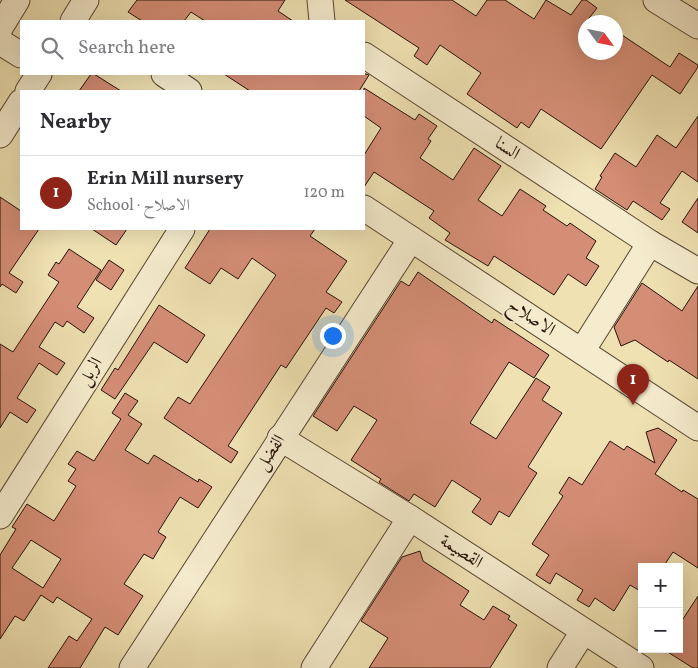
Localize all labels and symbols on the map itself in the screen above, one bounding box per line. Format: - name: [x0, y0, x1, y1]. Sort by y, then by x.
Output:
- north arrow: [578, 15, 623, 60]
- street label: السنا: [489, 131, 525, 167]
- street label: الاصلاح: [501, 293, 560, 344]
- your location: [320, 323, 346, 349]
- street label: الربل: [73, 353, 109, 391]
- pin: 1: [617, 364, 649, 405]
- street label: الفضل: [250, 430, 292, 476]
- street label: القصيمة: [435, 529, 487, 575]

